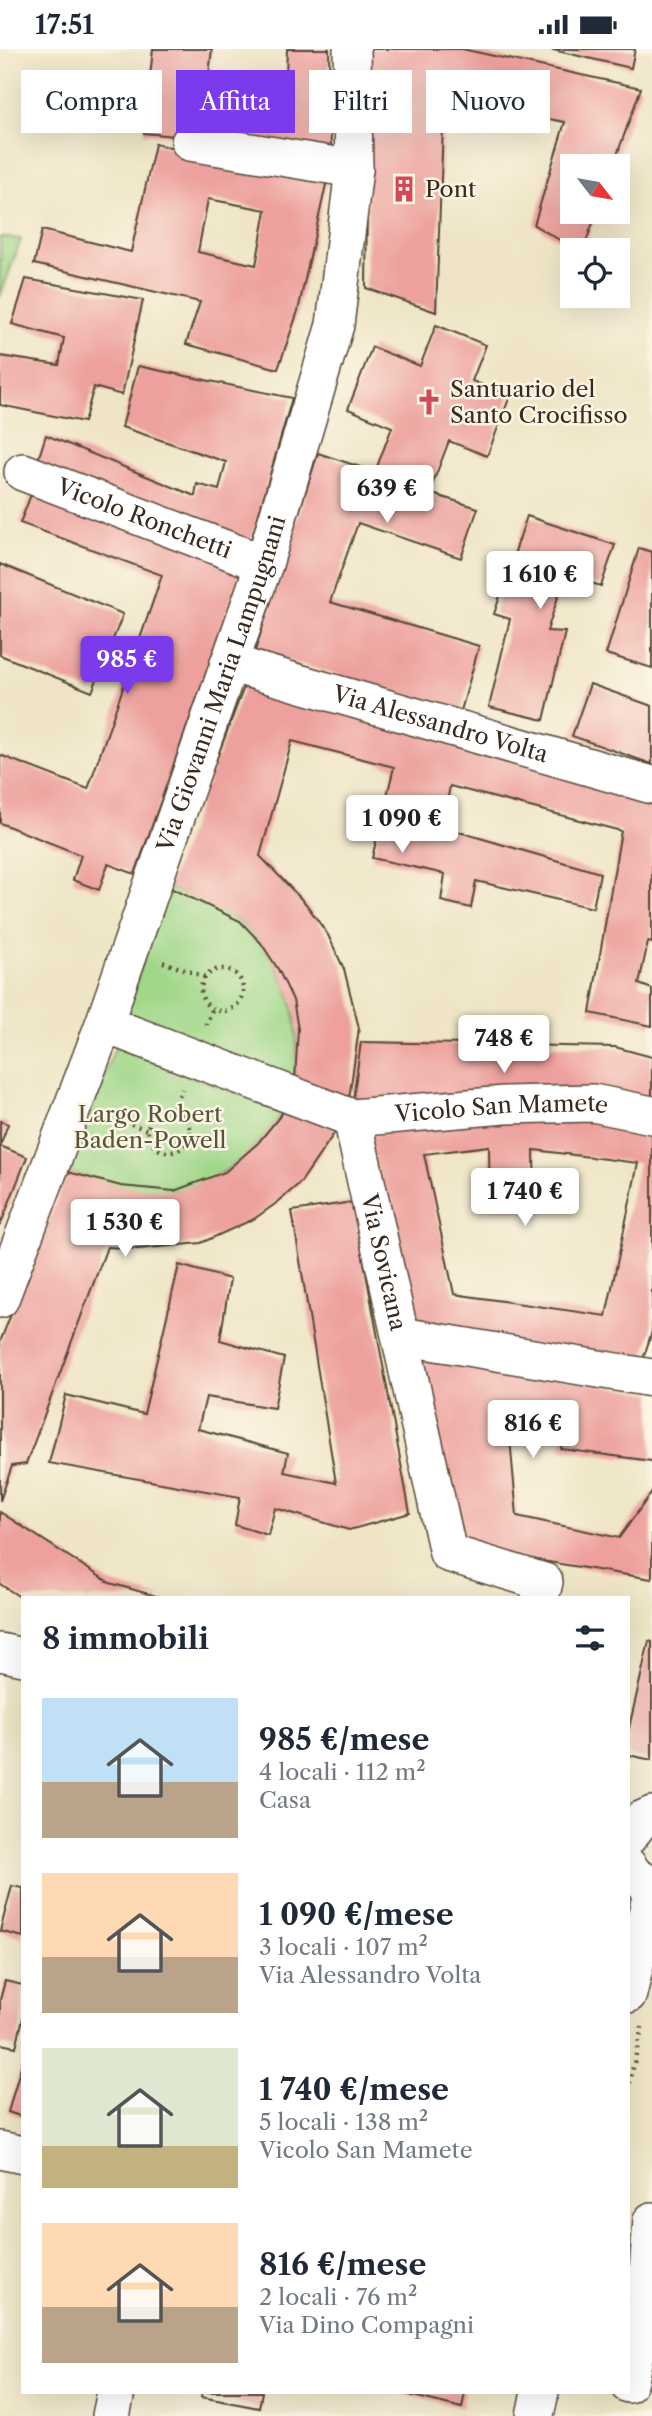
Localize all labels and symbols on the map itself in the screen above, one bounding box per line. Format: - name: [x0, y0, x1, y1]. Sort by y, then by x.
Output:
- north arrow: [560, 154, 630, 224]
- building icon: Pont: [389, 174, 419, 204]
- place label: Pont: [425, 175, 476, 203]
- place label: Santuario del Santo Crocifisso: [450, 375, 628, 429]
- church icon: Santuario del Santo Crocifisso: [414, 387, 444, 417]
- pin: 639 €: [338, 465, 436, 525]
- street label: Vicolo Ronchetti: [52, 472, 236, 564]
- street label: Via Giovanni Maria Lampugnani: [151, 512, 292, 856]
- pin: 1 610 €: [475, 552, 605, 611]
- pin: 985 €: [78, 637, 176, 696]
- street label: Via Alessandro Volta: [329, 679, 552, 769]
- pin: 1 090 €: [337, 795, 467, 855]
- pin: 748 €: [455, 1016, 553, 1075]
- street label: Vicolo San Mamete: [393, 1089, 611, 1128]
- park label: Largo Robert Baden-Powell: [74, 1100, 227, 1154]
- pin: 1 740 €: [460, 1169, 590, 1228]
- street label: Via Sovicana: [355, 1190, 413, 1334]
- pin: 1 530 €: [60, 1199, 190, 1259]
- pin: 816 €: [484, 1401, 582, 1460]

